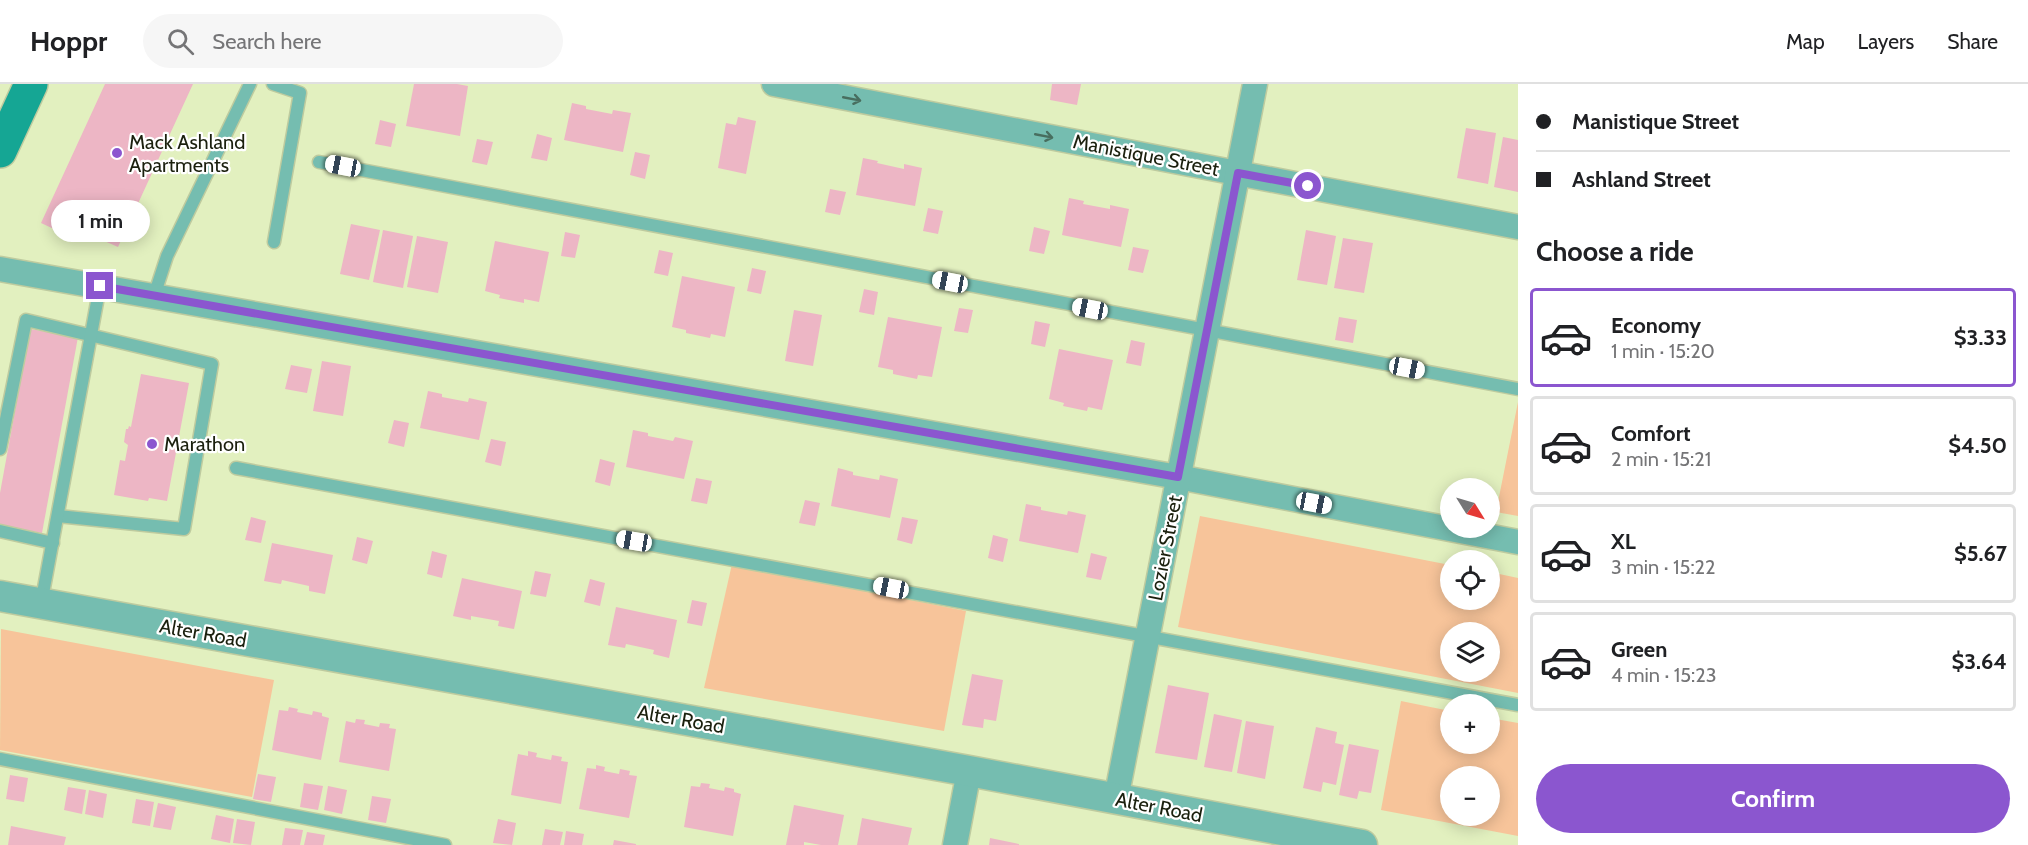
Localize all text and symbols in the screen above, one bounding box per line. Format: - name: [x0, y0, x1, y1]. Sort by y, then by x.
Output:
- search box: [143, 14, 563, 68]
- text: Hoppr: [30, 24, 107, 58]
- icon: search: [164, 25, 197, 58]
- text: Search here: [212, 28, 322, 55]
- text: Map: [1786, 29, 1825, 54]
- text: Layers: [1858, 29, 1914, 54]
- text: Share: [1947, 29, 1998, 54]
- one-way arrow: [842, 94, 862, 105]
- text: Manistique Street: [1572, 108, 1739, 135]
- street label: Manistique Street: [1071, 129, 1221, 181]
- place label: Mack Ashland Apartments: [129, 130, 245, 177]
- one-way arrow: [1034, 131, 1053, 142]
- marker: Mack Ashland Apartments: [110, 146, 124, 160]
- car: [324, 154, 362, 178]
- text: Ashland Street: [1572, 166, 1711, 193]
- route start: [1294, 172, 1321, 199]
- callout: 1 min: [51, 199, 150, 241]
- text: 1 min: [78, 209, 123, 233]
- text: Choose a ride: [1536, 235, 1694, 268]
- car: [931, 270, 969, 294]
- route end: [86, 272, 113, 299]
- car: [1071, 297, 1109, 321]
- icon: car: [1539, 311, 1593, 365]
- text: Economy: [1611, 312, 1701, 339]
- text: $3.33: [1954, 324, 2007, 351]
- text: 1 min · 15:20: [1611, 339, 1715, 363]
- car: [1388, 356, 1426, 380]
- icon: car: [1539, 419, 1593, 473]
- text: Comfort: [1611, 420, 1690, 447]
- place label: Marathon: [164, 432, 245, 456]
- text: $4.50: [1948, 432, 2007, 459]
- marker: Marathon: [145, 437, 159, 451]
- text: 2 min · 15:21: [1611, 447, 1711, 471]
- north arrow: [1440, 478, 1500, 538]
- map controls: [1440, 478, 1500, 826]
- car: [1295, 491, 1333, 515]
- street label: Lozier Street: [1143, 493, 1187, 603]
- icon: car: [1539, 527, 1593, 581]
- text: XL: [1611, 528, 1636, 555]
- car: [615, 529, 653, 553]
- text: $5.67: [1954, 540, 2007, 567]
- button: locate: [1440, 550, 1500, 610]
- text: 3 min · 15:22: [1611, 555, 1716, 579]
- car: [872, 576, 910, 600]
- street label: Alter Road: [158, 614, 248, 652]
- button: layers: [1440, 622, 1500, 682]
- icon: car: [1539, 635, 1593, 689]
- text: Green: [1611, 636, 1667, 663]
- text: $3.64: [1951, 648, 2007, 675]
- text: 4 min · 15:23: [1611, 663, 1717, 687]
- button: +: [1440, 694, 1500, 754]
- street label: Alter Road: [636, 700, 726, 738]
- button: Confirm: [1536, 764, 2010, 833]
- button: −: [1440, 766, 1500, 826]
- street label: Alter Road: [1114, 787, 1204, 827]

